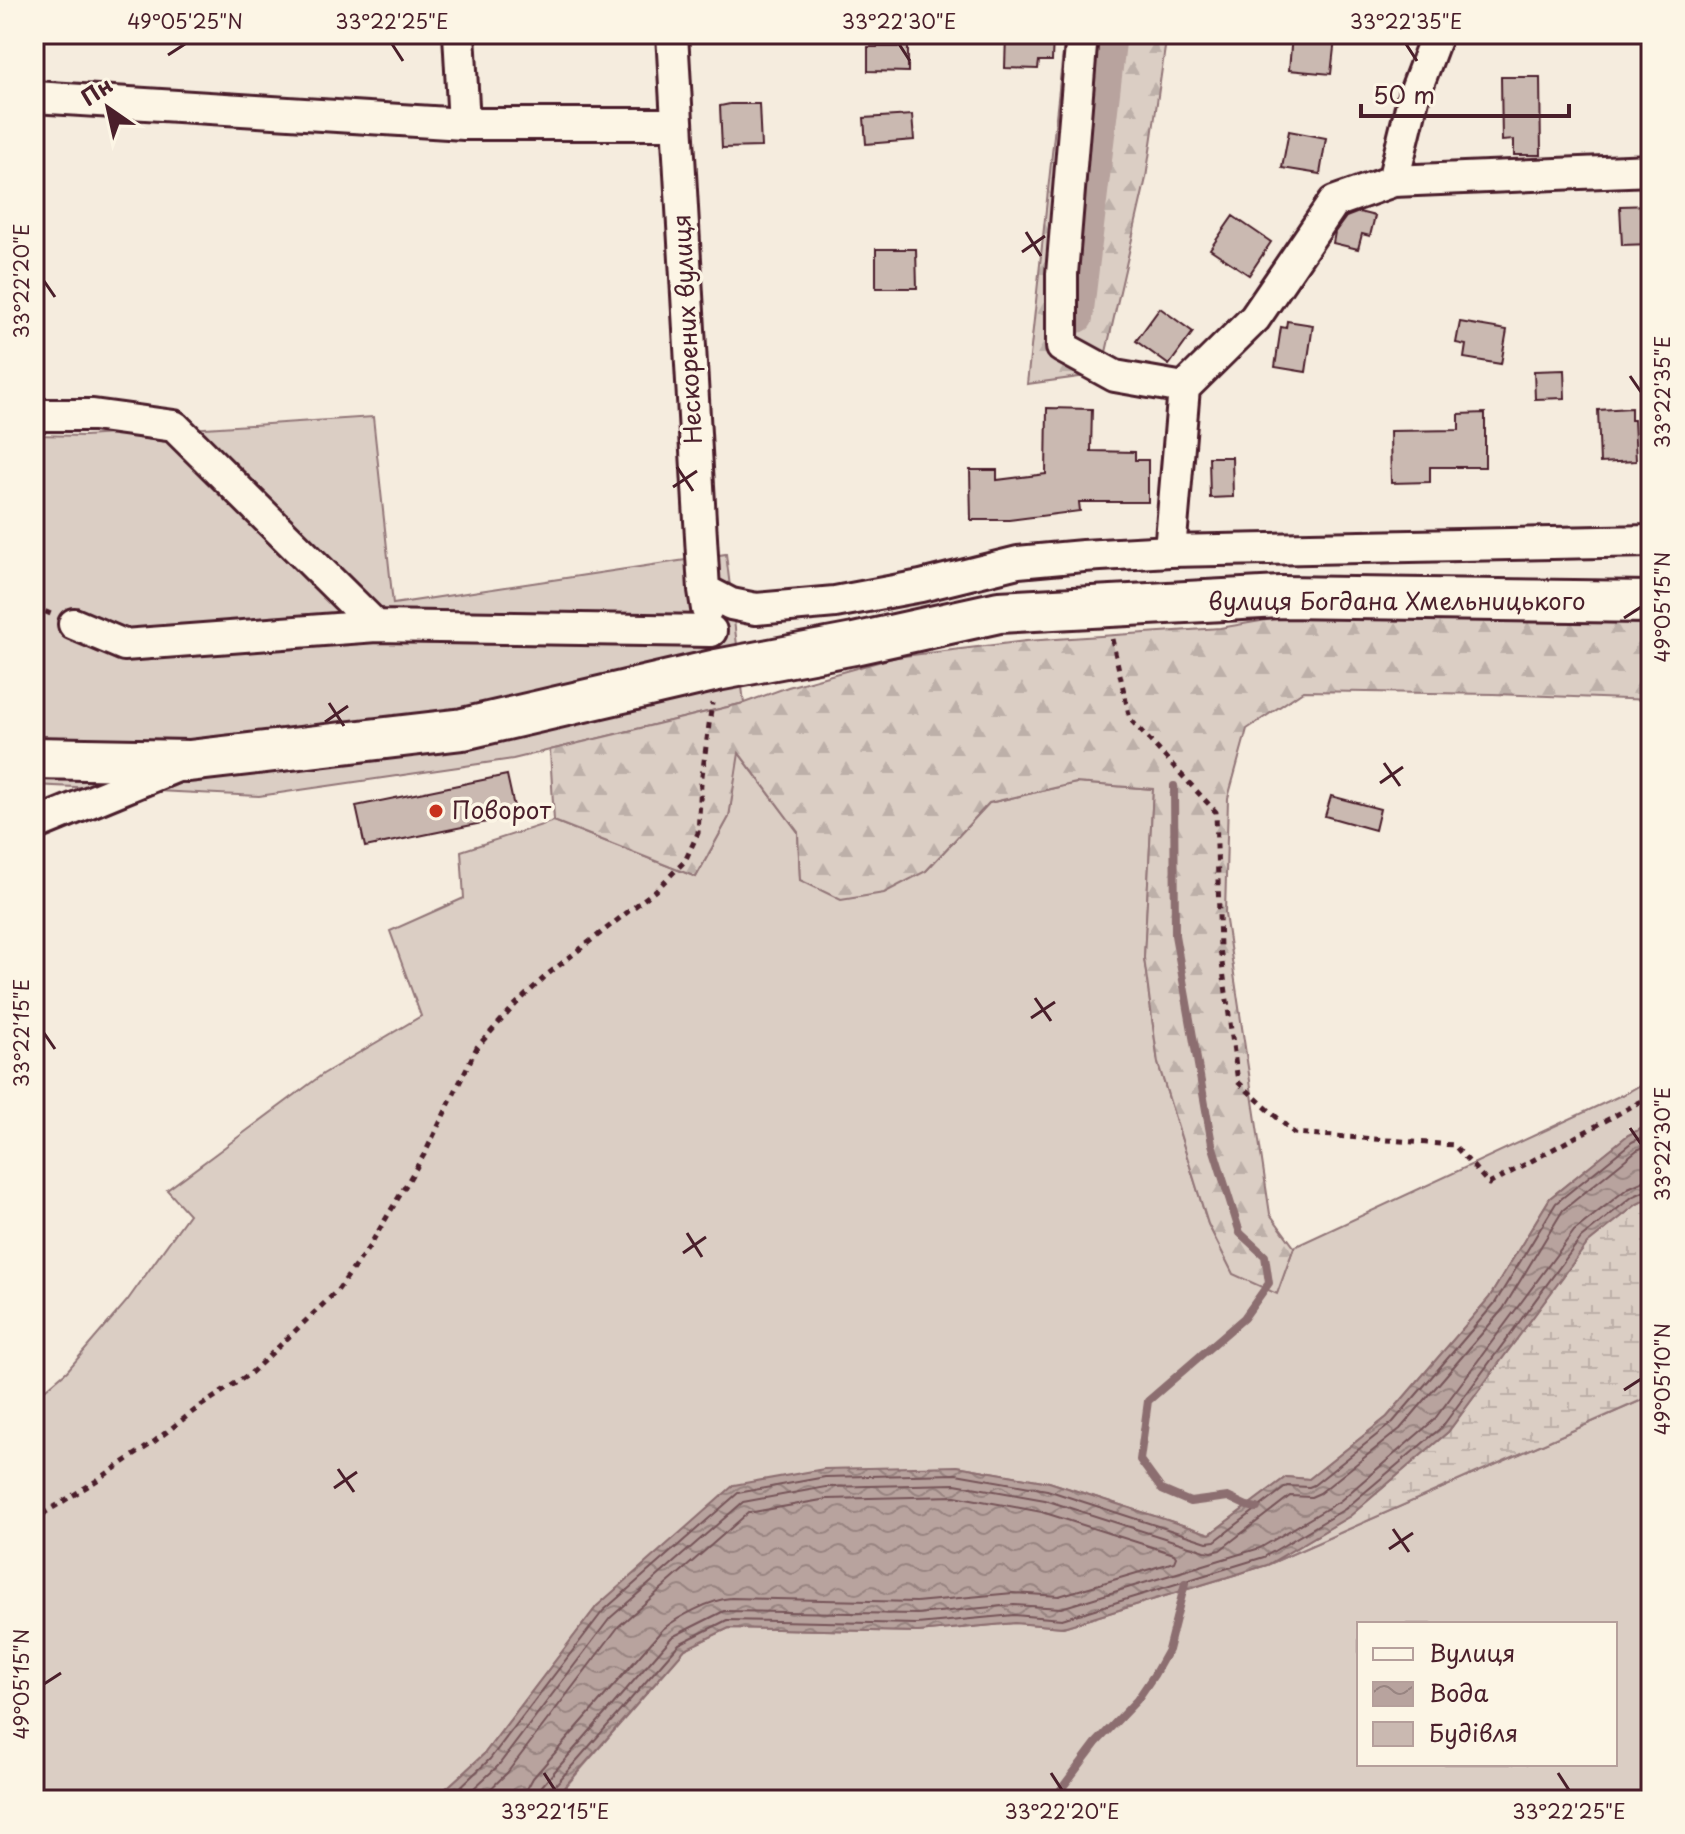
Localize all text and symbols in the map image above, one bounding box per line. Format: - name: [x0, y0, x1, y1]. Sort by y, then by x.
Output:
- text: 49°05'25"N: [127, 6, 243, 36]
- text: 33°22'25"E: [335, 6, 449, 36]
- text: 33°22'30"E: [842, 6, 956, 36]
- text: 33°22'35"E: [1350, 6, 1462, 36]
- north arrow: [68, 68, 148, 148]
- text: Пн: [74, 68, 118, 113]
- scale bar: [1361, 68, 1569, 118]
- text: 50 m: [1373, 76, 1435, 112]
- street label: Нескорених вулиця: [662, 213, 710, 445]
- text: 33°22'20"E: [6, 223, 36, 339]
- text: 33°22'35"E: [1647, 336, 1677, 448]
- text: 49°05'15"N: [1647, 552, 1677, 662]
- street label: вулиця Богдана Хмельницького: [1208, 582, 1586, 618]
- place label: Поворот: [452, 791, 551, 827]
- marker: Поворот: [427, 802, 445, 820]
- text: 33°22'15"E: [6, 979, 36, 1087]
- text: 33°22'30"E: [1647, 1087, 1677, 1201]
- text: 49°05'10"N: [1647, 1323, 1677, 1435]
- legend: [1357, 1622, 1617, 1766]
- text: 49°05'15"N: [6, 1629, 36, 1739]
- text: Вулиця: [1429, 1634, 1515, 1670]
- text: Вода: [1429, 1674, 1488, 1710]
- text: Будівля: [1429, 1714, 1518, 1750]
- text: 33°22'15"E: [501, 1796, 609, 1826]
- text: 33°22'20"E: [1004, 1796, 1120, 1826]
- text: 33°22'25"E: [1512, 1796, 1626, 1826]

